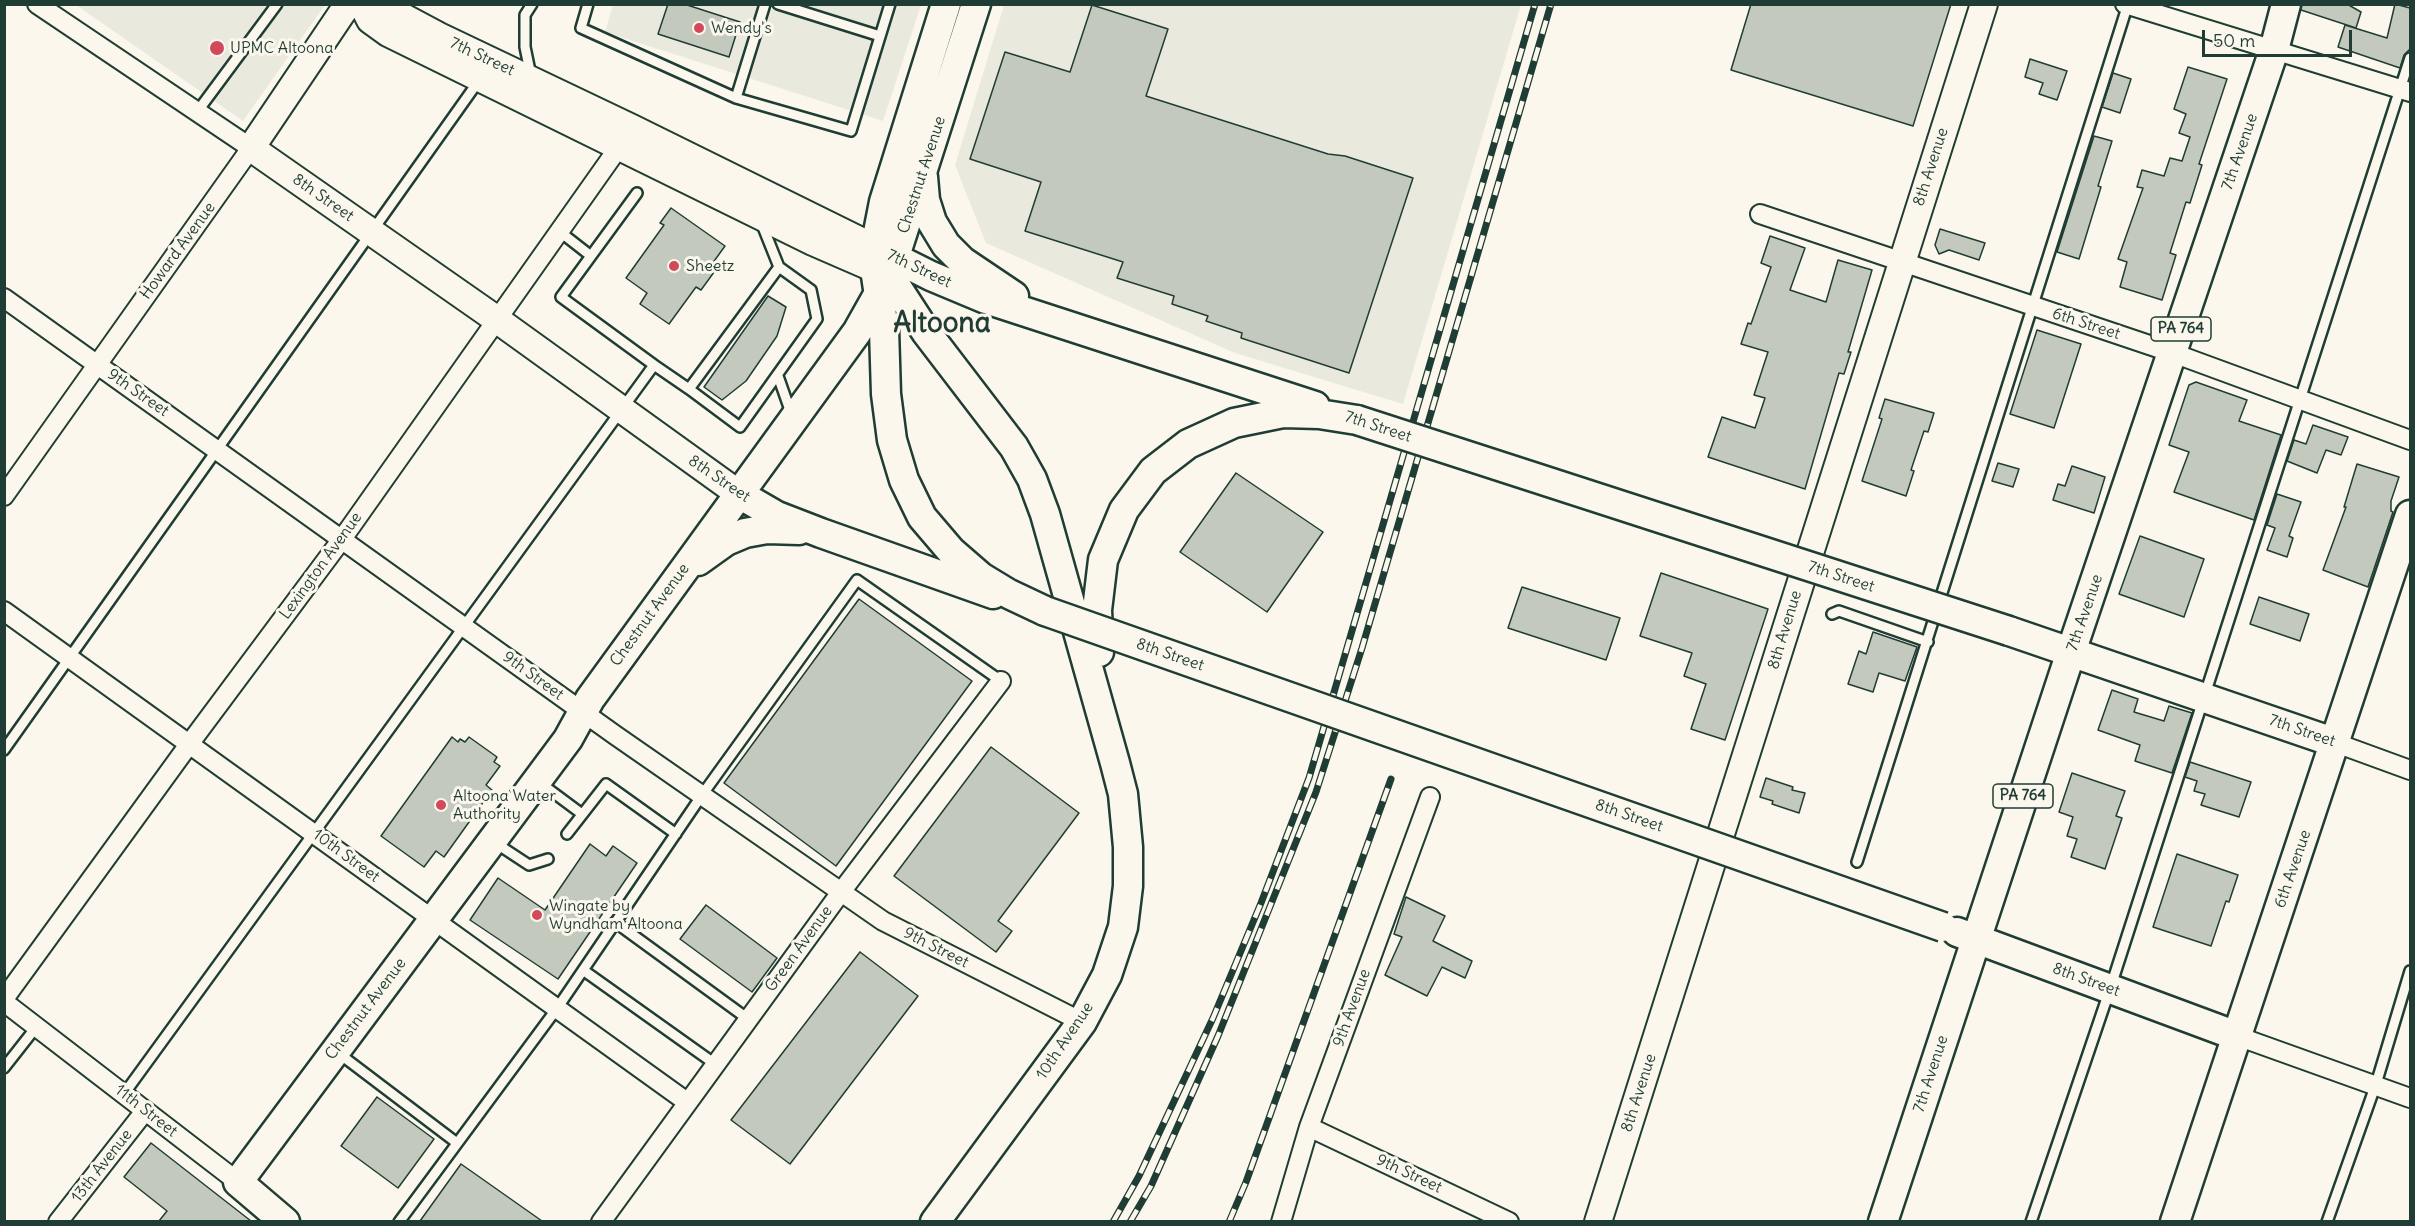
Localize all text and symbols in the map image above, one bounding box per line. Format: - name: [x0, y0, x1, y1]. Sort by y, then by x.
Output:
- place label: Wendy's: [711, 18, 772, 38]
- scale bar: [2205, 18, 2355, 56]
- marker: Wendy's: [692, 21, 706, 35]
- text: 50 m: [2213, 29, 2255, 52]
- street label: 7th Street: [447, 34, 517, 80]
- place label: UPMC Altoona: [230, 38, 334, 58]
- marker: UPMC Altoona: [208, 39, 226, 57]
- street label: 7th Avenue: [2218, 111, 2262, 193]
- street label: Chestnut Avenue: [894, 114, 950, 236]
- street label: 8th Avenue: [1909, 125, 1953, 209]
- street label: 8th Street: [289, 170, 357, 226]
- street label: Howard Avenue: [136, 199, 220, 303]
- street label: 7th Street: [884, 246, 954, 292]
- place label: Sheetz: [686, 256, 734, 276]
- marker: Sheetz: [667, 259, 681, 273]
- street label: 6th Street: [2050, 304, 2122, 344]
- district label: Altoona: [893, 307, 991, 341]
- road number: PA 764: [2151, 317, 2211, 341]
- street label: 9th Street: [104, 365, 172, 421]
- street label: 7th Street: [1342, 407, 1414, 447]
- street label: 8th Street: [684, 451, 754, 507]
- street label: Lexington Avenue: [276, 509, 366, 623]
- street label: 7th Street: [1805, 557, 1877, 597]
- street label: Chestnut Avenue: [606, 560, 694, 670]
- street label: 7th Avenue: [2063, 572, 2107, 654]
- street label: 8th Avenue: [1764, 588, 1806, 672]
- street label: 8th Street: [1134, 634, 1206, 676]
- street label: 9th Street: [499, 648, 567, 704]
- street label: 7th Street: [2266, 711, 2338, 751]
- road number: PA 764: [1993, 784, 2053, 808]
- place label: Altoona Water Authority: [453, 786, 556, 824]
- street label: 8th Street: [1593, 795, 1665, 837]
- marker: Altoona Water Authority: [434, 798, 448, 812]
- street label: 10th Street: [309, 825, 383, 887]
- street label: 6th Avenue: [2271, 827, 2315, 911]
- place label: Wingate by Wyndham Altoona: [549, 896, 683, 934]
- street label: Green Avenue: [761, 902, 837, 996]
- marker: Wingate by Wyndham Altoona: [530, 908, 544, 922]
- street label: 9th Street: [900, 923, 972, 973]
- street label: Chestnut Avenue: [321, 954, 411, 1064]
- street label: 8th Street: [2050, 959, 2122, 1001]
- street label: 9th Avenue: [1329, 967, 1375, 1049]
- street label: 10th Avenue: [1032, 999, 1098, 1083]
- street label: 7th Avenue: [1910, 1033, 1952, 1115]
- street label: 8th Avenue: [1617, 1051, 1661, 1135]
- street label: 11th Street: [111, 1081, 181, 1141]
- street label: 13th Avenue: [67, 1126, 137, 1206]
- street label: 9th Street: [1373, 1150, 1445, 1198]

